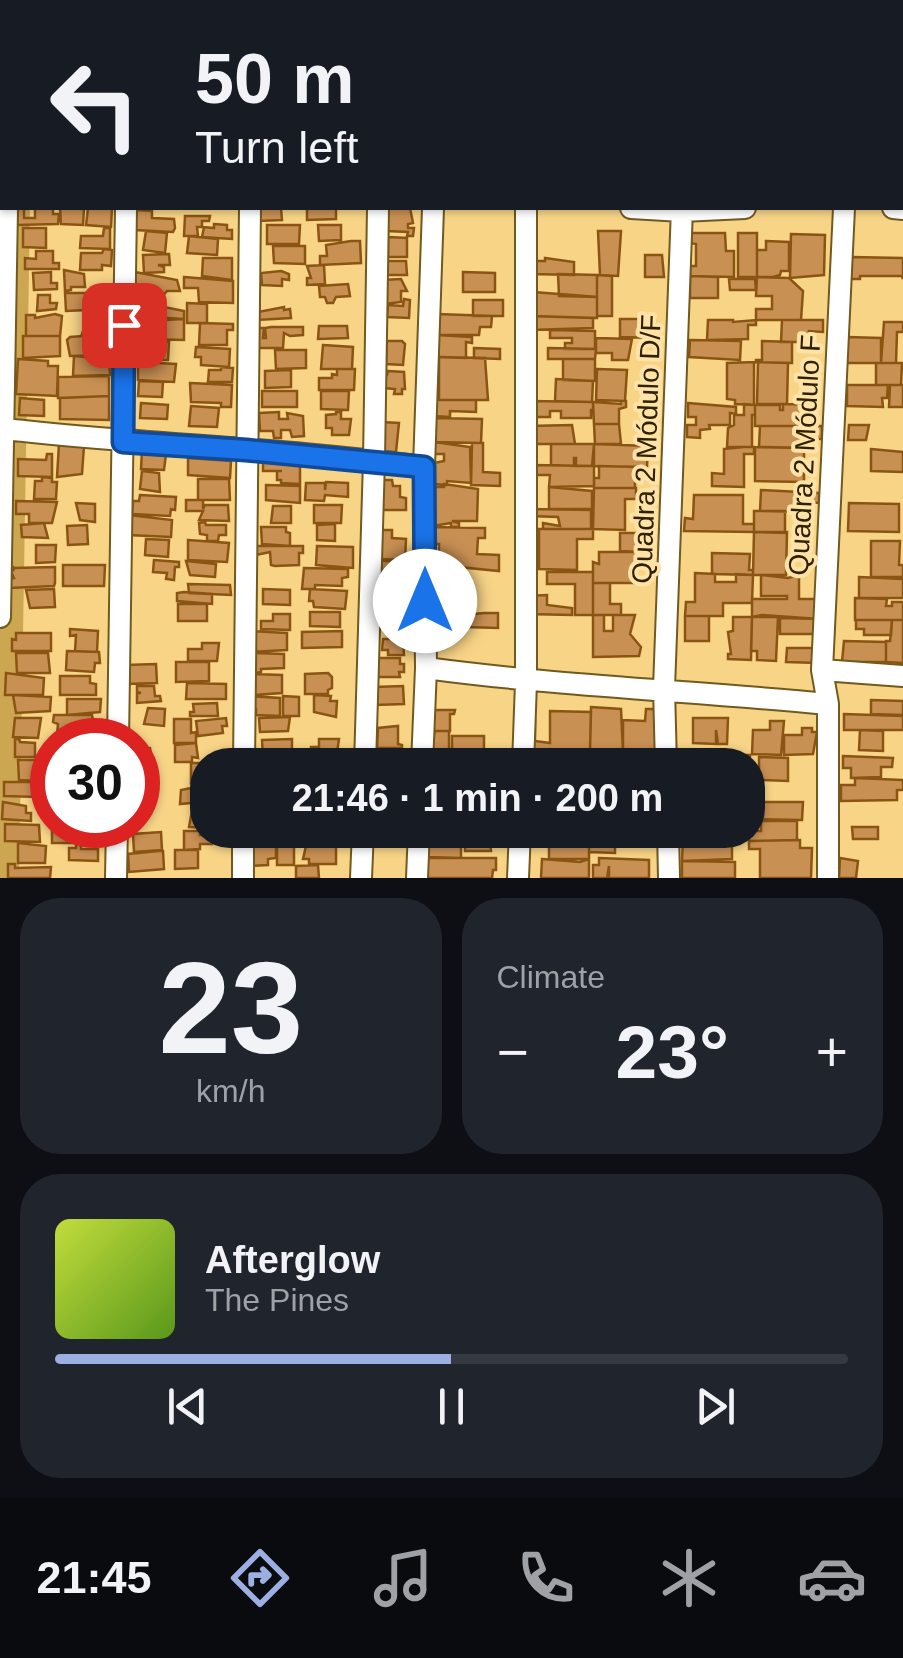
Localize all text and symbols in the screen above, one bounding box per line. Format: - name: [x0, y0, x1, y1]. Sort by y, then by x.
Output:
- icon: left: [30, 40, 160, 170]
- text: 50 m: [195, 40, 355, 118]
- text: Turn left: [195, 122, 358, 173]
- pin: [82, 283, 167, 368]
- icon: arrive: [97, 298, 152, 353]
- street label: Quadra 2 Módulo D/F: [626, 314, 667, 584]
- street label: Quadra 2 Módulo F: [783, 334, 826, 576]
- position arrow: [373, 549, 477, 653]
- speed limit sign: 30: [30, 718, 160, 848]
- text: 21:46 · 1 min · 200 m: [292, 777, 663, 819]
- text: 23: [158, 935, 303, 1081]
- text: Climate: [497, 959, 605, 995]
- text: 23°: [616, 1010, 729, 1094]
- text: −: [497, 1021, 529, 1083]
- text: +: [816, 1021, 848, 1083]
- text: km/h: [196, 1073, 265, 1109]
- text: Afterglow: [205, 1239, 380, 1281]
- text: The Pines: [205, 1282, 349, 1318]
- icon: previous: [160, 1379, 215, 1434]
- icon: pause: [424, 1379, 479, 1434]
- icon: next: [688, 1379, 743, 1434]
- icon: directions: [225, 1543, 295, 1613]
- icon: music: [368, 1543, 438, 1613]
- icon: phone: [511, 1543, 581, 1613]
- icon: climate: [654, 1543, 724, 1613]
- icon: car: [797, 1543, 867, 1613]
- text: 21:45: [36, 1552, 152, 1603]

